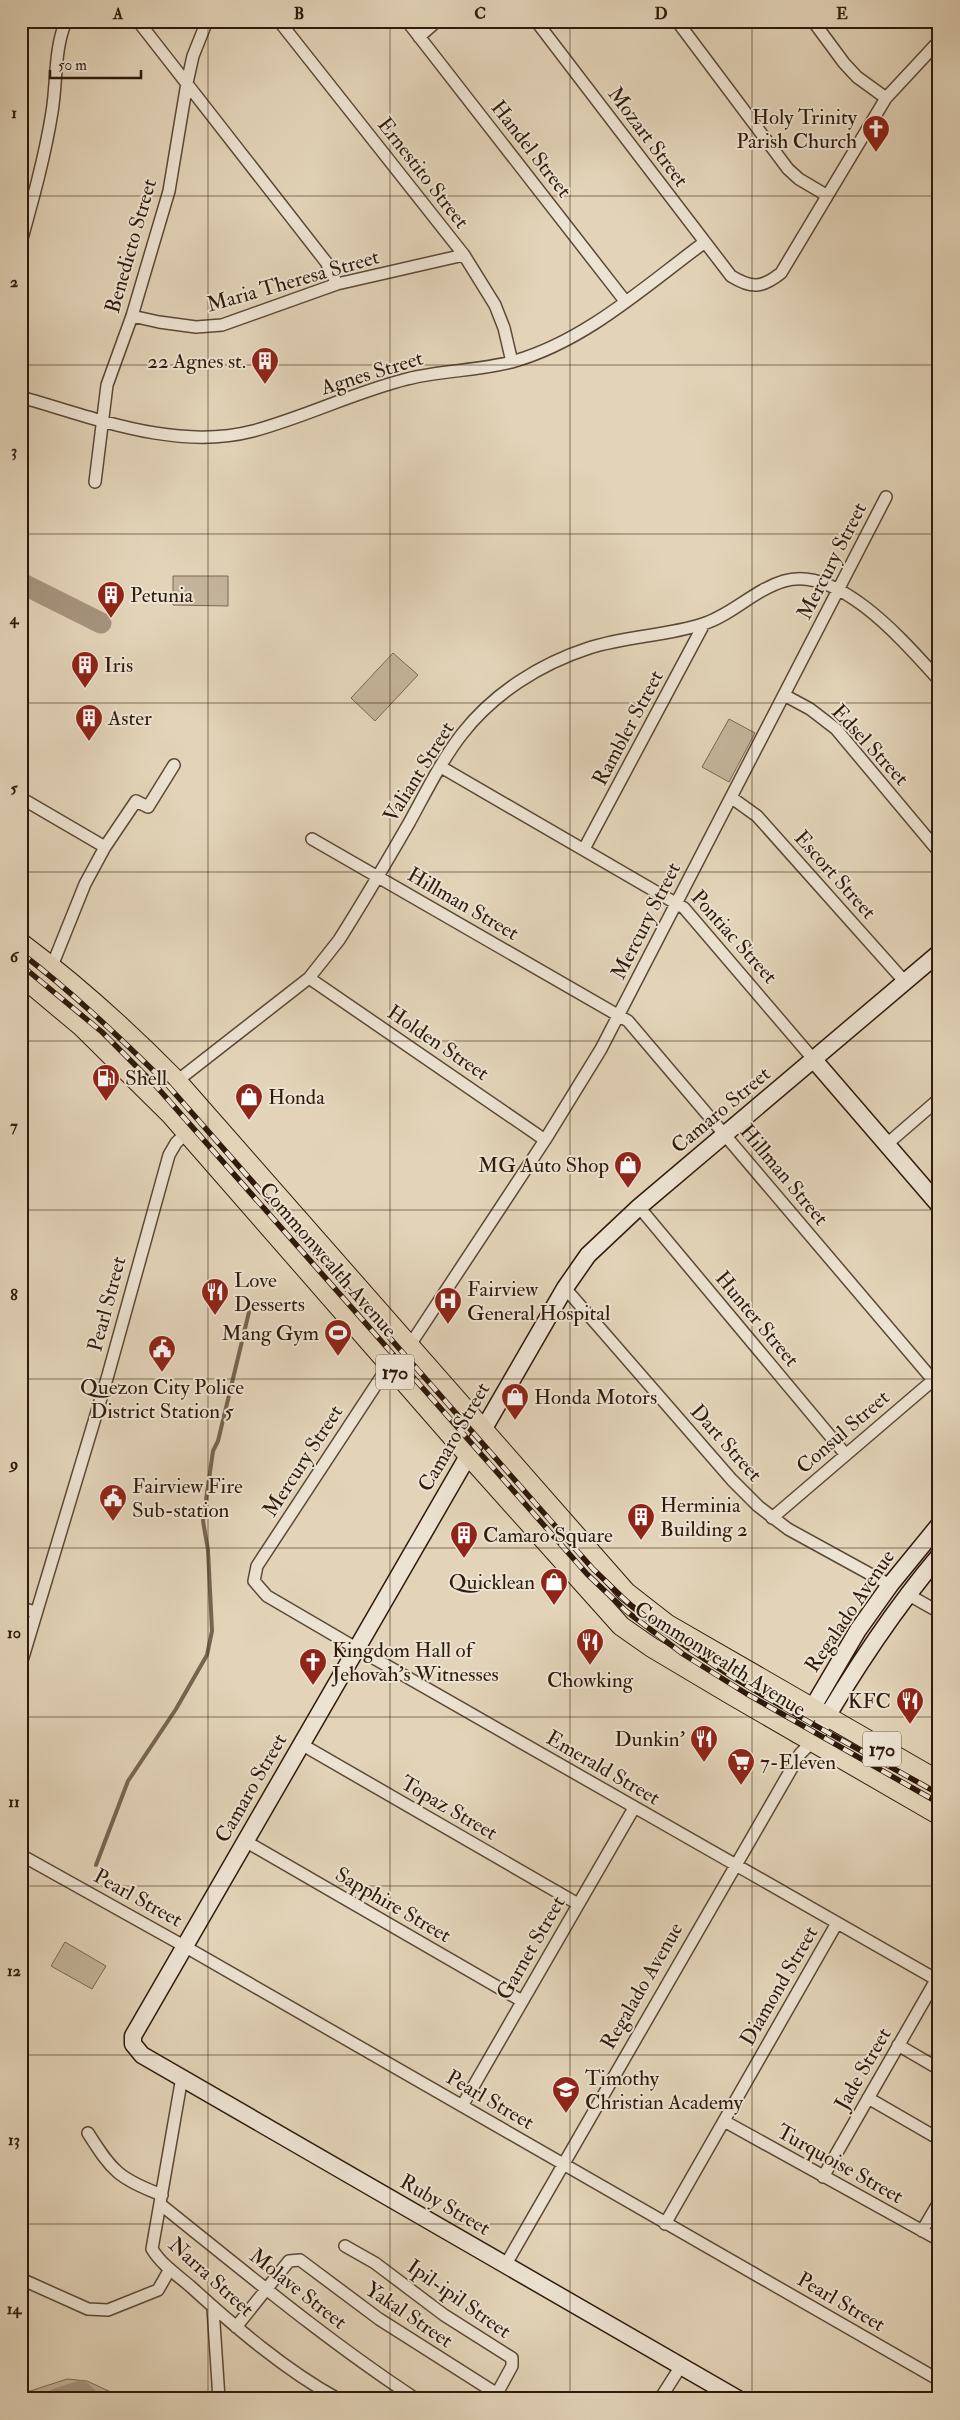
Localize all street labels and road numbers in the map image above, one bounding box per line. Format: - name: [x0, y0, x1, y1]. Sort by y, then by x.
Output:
- street label: Mozart Street: [602, 82, 695, 193]
- street label: Handel Street: [485, 95, 578, 203]
- street label: Ernestito Street: [371, 112, 475, 234]
- street label: Benedicto Street: [99, 176, 163, 316]
- street label: Maria Theresa Street: [204, 243, 382, 319]
- street label: Agnes Street: [317, 345, 427, 402]
- street label: Mercury Street: [791, 498, 873, 624]
- street label: Rambler Street: [586, 665, 670, 790]
- street label: Edsel Street: [825, 699, 915, 792]
- street label: Valiant Street: [377, 716, 461, 827]
- street label: Escort Street: [788, 825, 882, 925]
- street label: Mercury Street: [605, 858, 687, 984]
- street label: Hillman Street: [402, 861, 524, 947]
- street label: Pontiac Street: [685, 884, 783, 990]
- street label: Holden Street: [382, 999, 494, 1087]
- street label: Camaro Street: [666, 1060, 776, 1159]
- street label: Hillman Street: [734, 1119, 834, 1231]
- street label: Commonwealth Avenue: [253, 1177, 403, 1343]
- street label: Pearl Street: [81, 1253, 133, 1354]
- street label: Hunter Street: [709, 1265, 805, 1373]
- road number: 170: [376, 1354, 414, 1390]
- street label: Camaro Street: [412, 1377, 496, 1496]
- street label: Consul Street: [791, 1384, 895, 1480]
- street label: Dart Street: [684, 1399, 768, 1488]
- street label: Mercury Street: [257, 1400, 349, 1522]
- street label: Regalado Avenue: [799, 1544, 901, 1678]
- street label: Commonwealth Avenue: [629, 1595, 811, 1723]
- street label: Emerald Street: [541, 1724, 665, 1812]
- street label: Camaro Street: [209, 1728, 293, 1847]
- road number: 170: [863, 1732, 901, 1766]
- street label: Topaz Street: [396, 1769, 502, 1847]
- street label: Sapphire Street: [330, 1861, 456, 1949]
- street label: Pearl Street: [89, 1863, 187, 1933]
- street label: Garnet Street: [490, 1891, 572, 2005]
- street label: Regalado Avenue: [595, 1917, 689, 2054]
- street label: Diamond Street: [734, 1921, 824, 2051]
- street label: Jade Street: [828, 2023, 897, 2116]
- street label: Pearl Street: [441, 2064, 539, 2136]
- street label: Turquoise Street: [772, 2118, 908, 2210]
- street label: Ruby Street: [395, 2168, 495, 2242]
- street label: Narra Street: [162, 2231, 260, 2323]
- street label: Molave Street: [244, 2243, 352, 2336]
- street label: Ipil-ipil Street: [402, 2253, 516, 2345]
- street label: Pearl Street: [792, 2266, 890, 2338]
- street label: Yakal Street: [360, 2276, 458, 2354]

